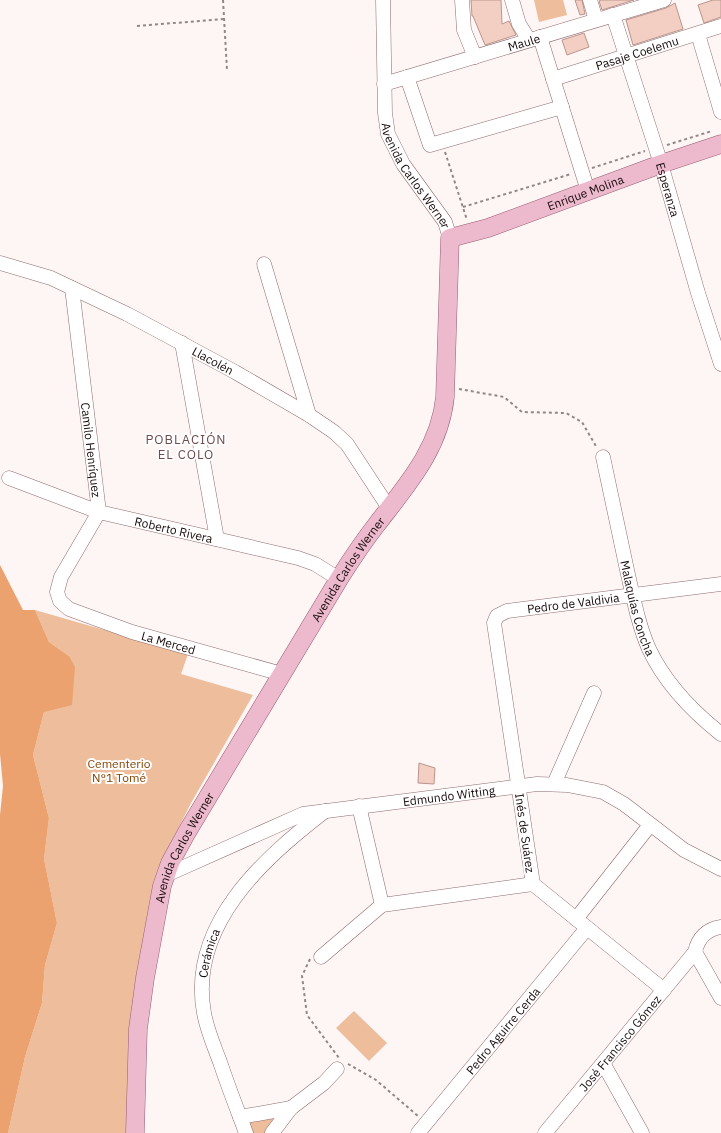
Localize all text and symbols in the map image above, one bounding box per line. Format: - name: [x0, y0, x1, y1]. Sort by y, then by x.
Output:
- street label: Maule: [506, 30, 542, 54]
- street label: Pasaje Coelemu: [594, 32, 680, 73]
- street label: Avenida Carlos Werner: [379, 122, 454, 230]
- street label: Esperanza: [653, 160, 683, 219]
- street label: Enrique Molina: [545, 171, 626, 213]
- street label: Llacolén: [190, 343, 237, 378]
- street label: Camilo Henríquez: [78, 402, 105, 499]
- district label: POBLACIÓN EL COLO: [145, 431, 227, 463]
- street label: Roberto Rivera: [133, 513, 215, 546]
- street label: Avenida Carlos Werner: [308, 513, 388, 624]
- street label: Malaquías Concha: [618, 559, 659, 659]
- street label: Pedro de Valdivia: [526, 589, 621, 616]
- street label: La Merced: [140, 628, 197, 657]
- park label: Cementerio N°1 Tomé: [88, 756, 151, 785]
- street label: Edmundo Witting: [402, 782, 496, 809]
- street label: Avenida Carlos Werner: [151, 789, 217, 904]
- street label: Inés de Suárez: [512, 792, 538, 874]
- street label: Cerámica: [195, 925, 223, 979]
- street label: Pedro Aguirre Cerda: [462, 983, 543, 1077]
- street label: José Francisco Gómez: [575, 991, 664, 1094]

